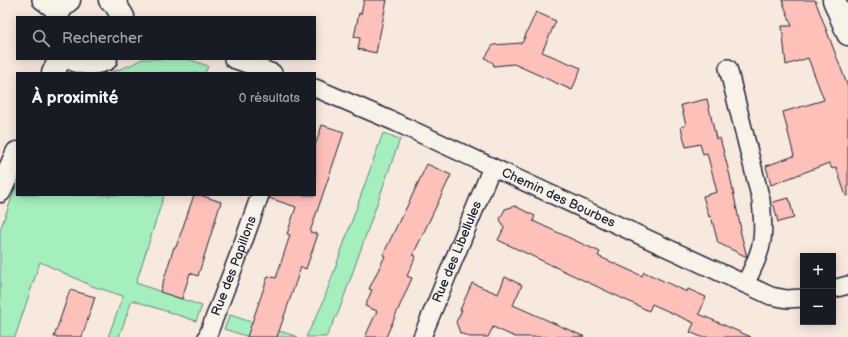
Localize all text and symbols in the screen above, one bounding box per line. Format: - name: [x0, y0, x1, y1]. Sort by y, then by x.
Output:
- search box: [16, 16, 316, 60]
- icon: search: [30, 27, 52, 49]
- text: Rechercher: [62, 29, 142, 48]
- text: À proximité: [32, 88, 118, 108]
- text: 0 résultats: [239, 90, 300, 106]
- street label: Chemin des Bourbes: [499, 164, 618, 231]
- street label: Rue des Libellules: [429, 198, 485, 305]
- street label: Rue des Papillons: [208, 213, 260, 318]
- map controls: [800, 253, 836, 325]
- button: +: [800, 253, 836, 289]
- button: −: [800, 289, 836, 325]

